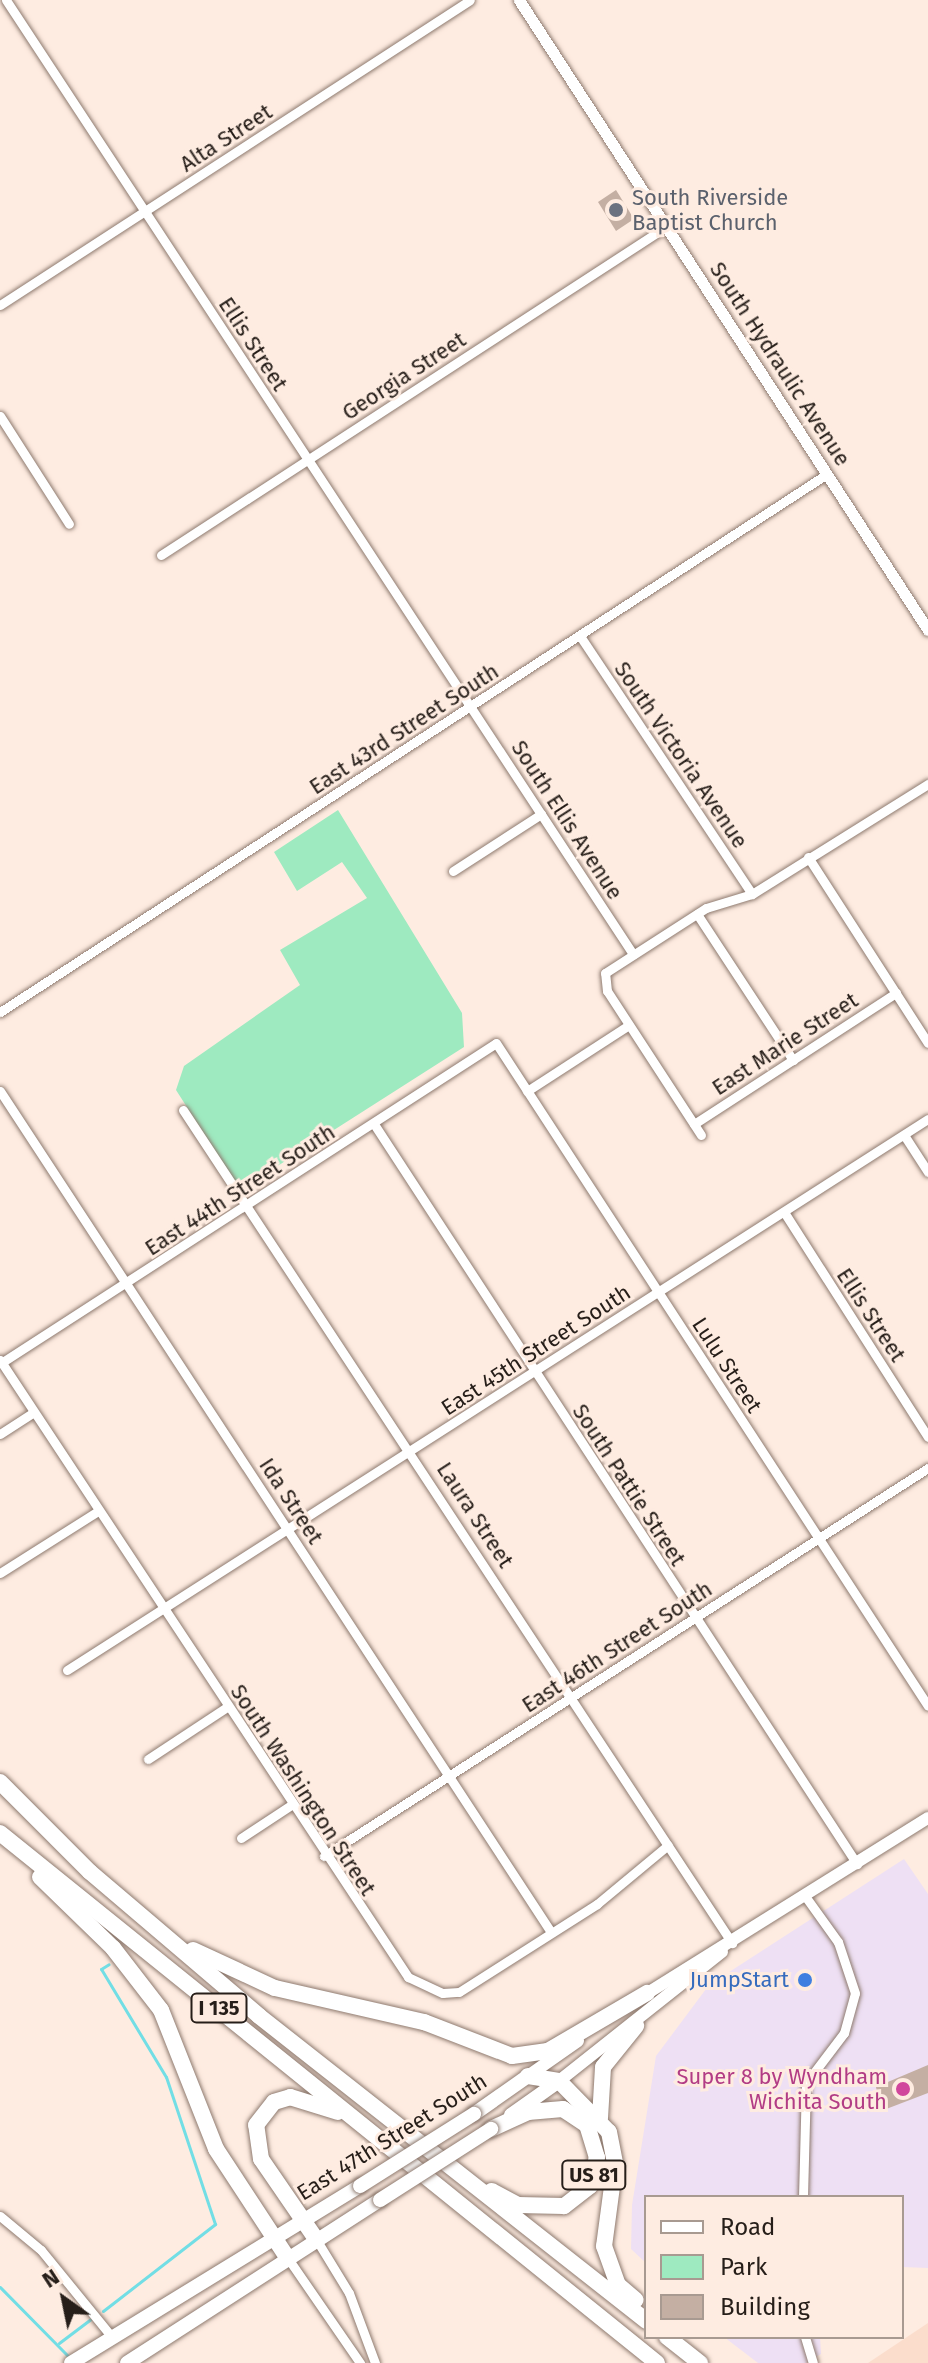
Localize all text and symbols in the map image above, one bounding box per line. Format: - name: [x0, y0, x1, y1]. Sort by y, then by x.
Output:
- street label: Alta Street: [175, 99, 277, 177]
- place label: South Riverside Baptist Church: [632, 184, 788, 236]
- marker: South Riverside Baptist Church: [607, 201, 625, 219]
- street label: South Hydraulic Avenue: [704, 257, 856, 471]
- street label: Ellis Street: [213, 292, 293, 396]
- street label: Georgia Street: [337, 326, 471, 426]
- street label: South Victoria Avenue: [609, 657, 753, 853]
- street label: East 43rd Street South: [304, 658, 504, 800]
- street label: South Ellis Avenue: [506, 736, 628, 904]
- street label: East Marie Street: [707, 987, 863, 1101]
- street label: East 44th Street South: [140, 1119, 340, 1261]
- street label: Ellis Street: [831, 1263, 911, 1367]
- street label: East 45th Street South: [436, 1279, 636, 1421]
- street label: Lulu Street: [686, 1312, 768, 1418]
- street label: South Pattie Street: [567, 1399, 691, 1571]
- street label: Ida Street: [253, 1453, 329, 1549]
- street label: Laura Street: [431, 1457, 519, 1573]
- street label: East 46th Street South: [517, 1576, 717, 1718]
- street label: South Washington Street: [225, 1680, 381, 1900]
- place label: JumpStart: [689, 1967, 789, 1993]
- marker: JumpStart: [796, 1971, 814, 1989]
- road number: I 135: [189, 1992, 249, 2024]
- place label: Super 8 by Wyndham Wichita South: [676, 2063, 887, 2114]
- street label: East 47th Street South: [292, 2068, 492, 2206]
- marker: Super 8 by Wyndham Wichita South: [894, 2080, 912, 2098]
- road number: US 81: [560, 2159, 628, 2191]
- legend: [644, 2195, 904, 2339]
- text: Road: [720, 2213, 775, 2241]
- text: Park: [720, 2253, 767, 2281]
- north arrow: [24, 2259, 104, 2339]
- text: N: [37, 2263, 64, 2294]
- text: Building: [720, 2293, 810, 2321]

